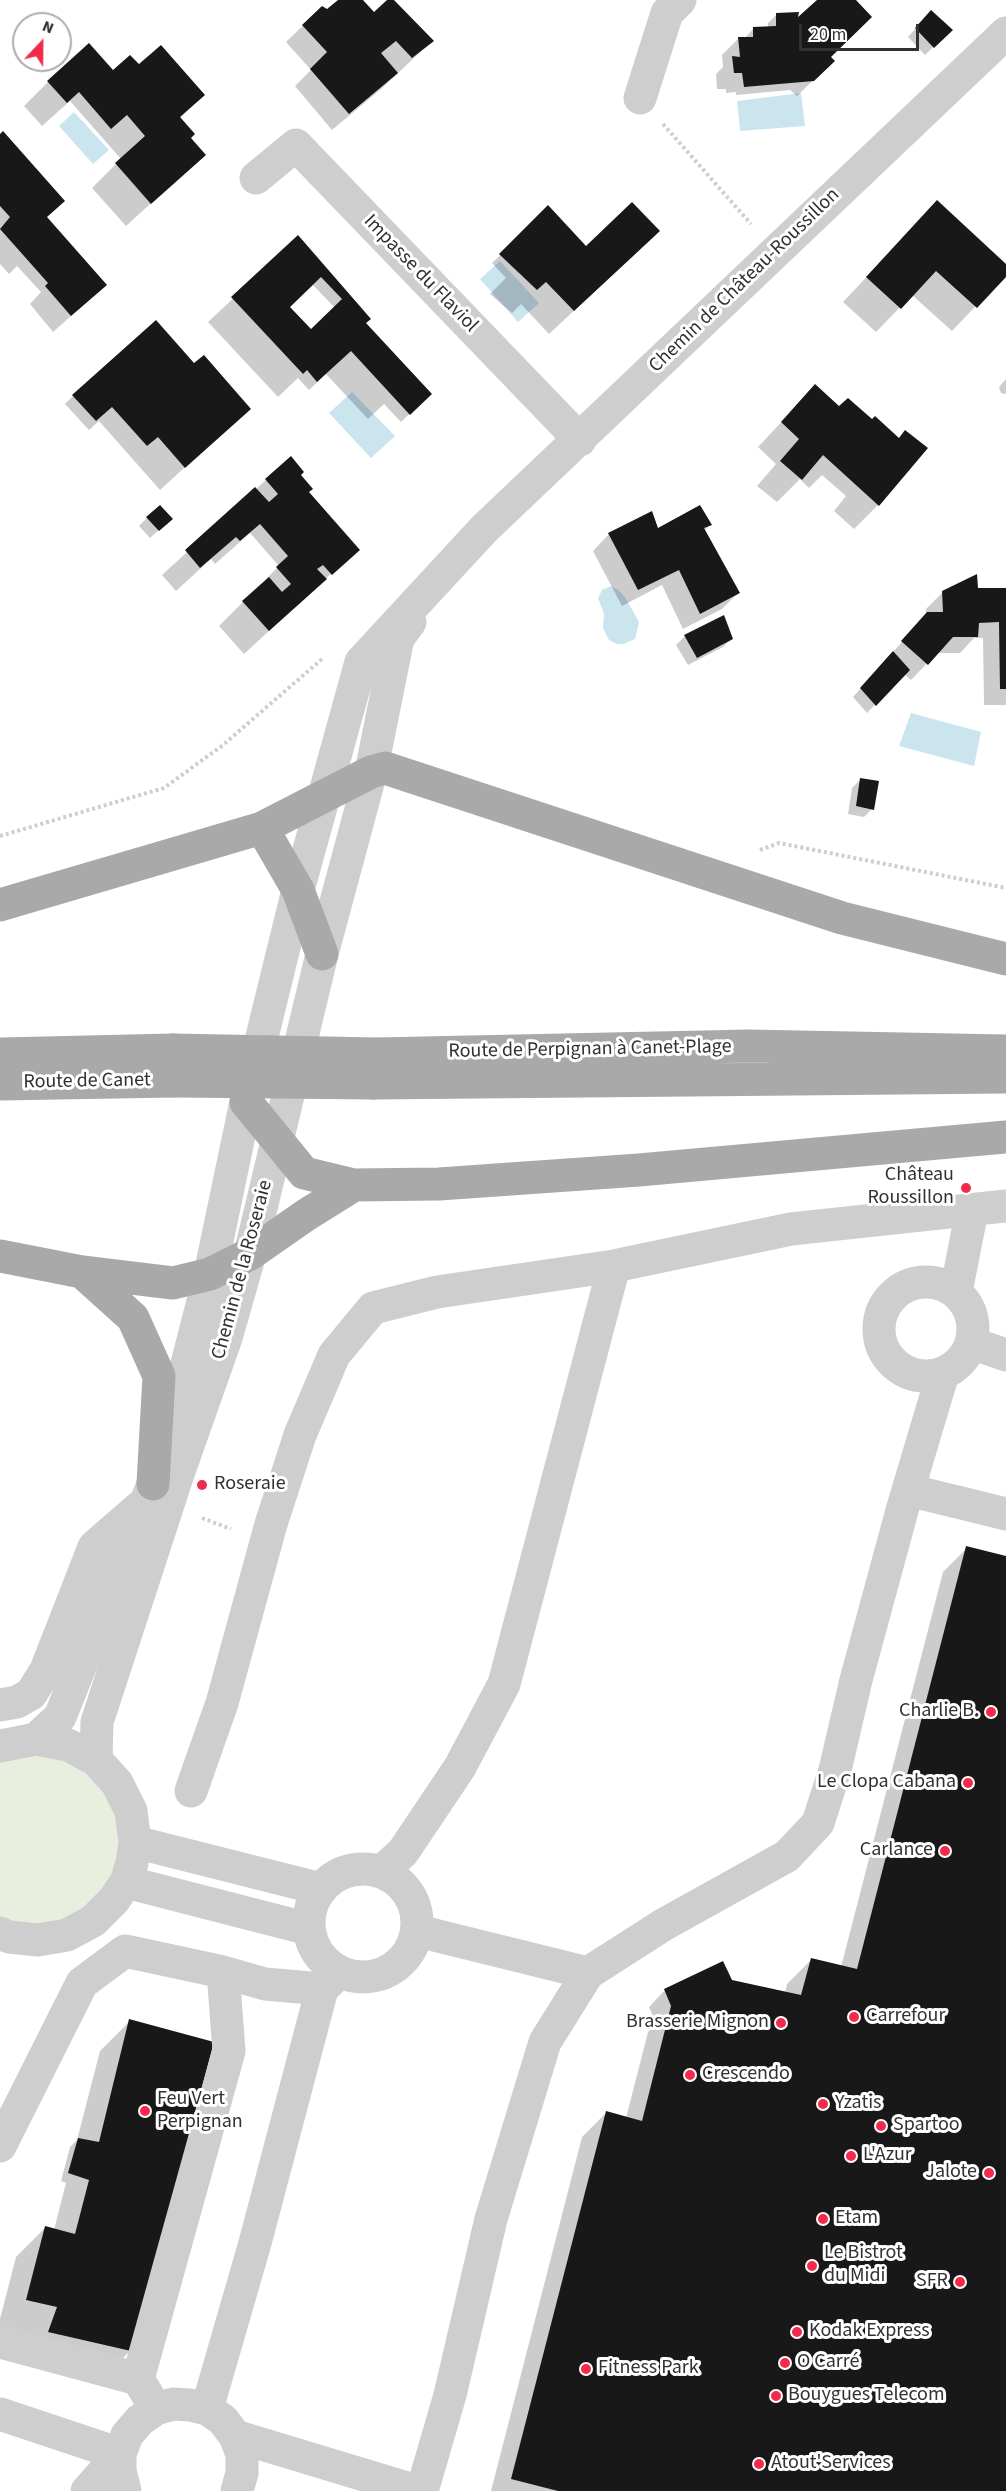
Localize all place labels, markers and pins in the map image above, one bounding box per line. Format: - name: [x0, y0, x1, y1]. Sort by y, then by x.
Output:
- place label: Château Roussillon: [867, 1164, 954, 1211]
- marker: Château Roussillon: [959, 1181, 973, 1195]
- place label: Roseraie: [214, 1473, 286, 1497]
- marker: Roseraie: [195, 1478, 209, 1492]
- place label: Charlie B.: [899, 1700, 979, 1724]
- marker: Charlie B.: [984, 1705, 998, 1719]
- place label: Le Clopa Cabana: [817, 1771, 956, 1795]
- marker: Le Clopa Cabana: [961, 1776, 975, 1790]
- place label: Carlance: [860, 1839, 933, 1863]
- marker: Carlance: [938, 1844, 952, 1858]
- place label: Carrefour: [866, 2005, 945, 2029]
- marker: Carrefour: [847, 2010, 861, 2024]
- place label: Brasserie Mignon: [626, 2011, 769, 2035]
- marker: Brasserie Mignon: [774, 2016, 788, 2030]
- place label: Crescendo: [702, 2063, 790, 2087]
- marker: Crescendo: [683, 2068, 697, 2082]
- place label: Feu Vert Perpignan: [157, 2088, 243, 2135]
- place label: Yzatis: [835, 2092, 881, 2116]
- marker: Yzatis: [816, 2097, 830, 2111]
- marker: Feu Vert Perpignan: [138, 2104, 152, 2118]
- place label: Spartoo: [893, 2114, 960, 2138]
- marker: Spartoo: [874, 2119, 888, 2133]
- place label: L'Azur: [863, 2144, 912, 2168]
- marker: L'Azur: [844, 2149, 858, 2163]
- place label: Jalote: [925, 2161, 977, 2185]
- marker: Jalote: [982, 2166, 996, 2180]
- place label: Etam: [835, 2207, 878, 2231]
- marker: Etam: [816, 2212, 830, 2226]
- place label: Le Bistrot du Midi: [824, 2242, 903, 2289]
- marker: Le Bistrot du Midi: [805, 2259, 819, 2273]
- place label: SFR: [916, 2270, 948, 2294]
- marker: SFR: [953, 2275, 967, 2289]
- place label: Kodak Express: [809, 2320, 930, 2344]
- marker: Kodak Express: [790, 2325, 804, 2339]
- place label: O Carré: [797, 2351, 859, 2375]
- marker: O Carré: [778, 2356, 792, 2370]
- place label: Fitness Park: [598, 2357, 699, 2381]
- marker: Fitness Park: [579, 2362, 593, 2376]
- place label: Bouygues Telecom: [788, 2384, 945, 2408]
- marker: Bouygues Telecom: [769, 2389, 783, 2403]
- place label: Atout'Services: [771, 2452, 891, 2476]
- marker: Atout'Services: [752, 2457, 766, 2471]

